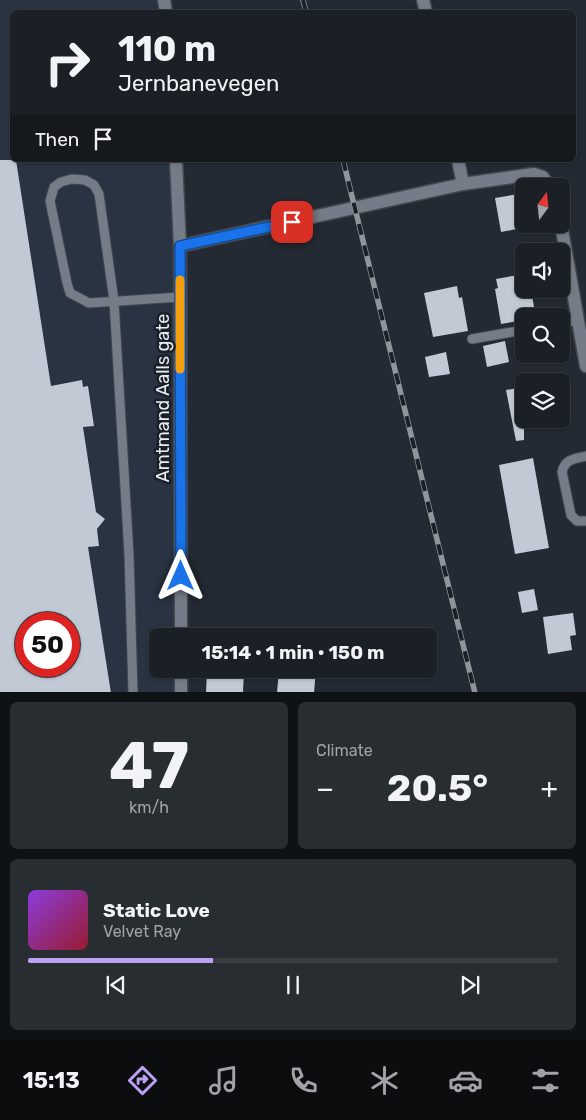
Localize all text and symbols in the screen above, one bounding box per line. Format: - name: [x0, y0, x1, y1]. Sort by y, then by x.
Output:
- text: 110 m: [118, 28, 216, 70]
- icon: right: [35, 30, 100, 95]
- text: Jernbanevegen: [118, 70, 279, 97]
- icon: arrive: [89, 125, 117, 153]
- text: Then: [35, 128, 79, 151]
- north arrow: [515, 178, 570, 232]
- map controls: [515, 178, 570, 428]
- pin: [271, 201, 313, 243]
- icon: arrive: [278, 208, 306, 236]
- button: sound: [515, 243, 570, 298]
- button: search: [515, 308, 570, 363]
- street label: Amtmand Aalls gate: [152, 314, 174, 482]
- button: layers: [515, 373, 570, 428]
- position arrow: [154, 549, 206, 601]
- speed limit sign: 50: [15, 612, 80, 677]
- text: 15:14 · 1 min · 150 m: [201, 641, 385, 664]
- text: 47: [109, 727, 189, 804]
- text: Climate: [316, 741, 373, 760]
- text: 20.5°: [387, 765, 488, 811]
- text: −: [316, 772, 334, 805]
- text: +: [541, 772, 558, 805]
- text: km/h: [129, 798, 169, 817]
- text: Static Love: [103, 899, 210, 922]
- text: Velvet Ray: [103, 922, 181, 941]
- icon: previous: [102, 971, 130, 999]
- icon: pause: [279, 971, 307, 999]
- icon: next: [456, 971, 484, 999]
- icon: directions: [125, 1063, 160, 1098]
- icon: music: [206, 1063, 241, 1098]
- icon: phone: [286, 1063, 321, 1098]
- icon: climate: [367, 1063, 402, 1098]
- icon: car: [448, 1063, 483, 1098]
- icon: filters: [528, 1063, 563, 1098]
- text: 15:13: [23, 1067, 80, 1094]

